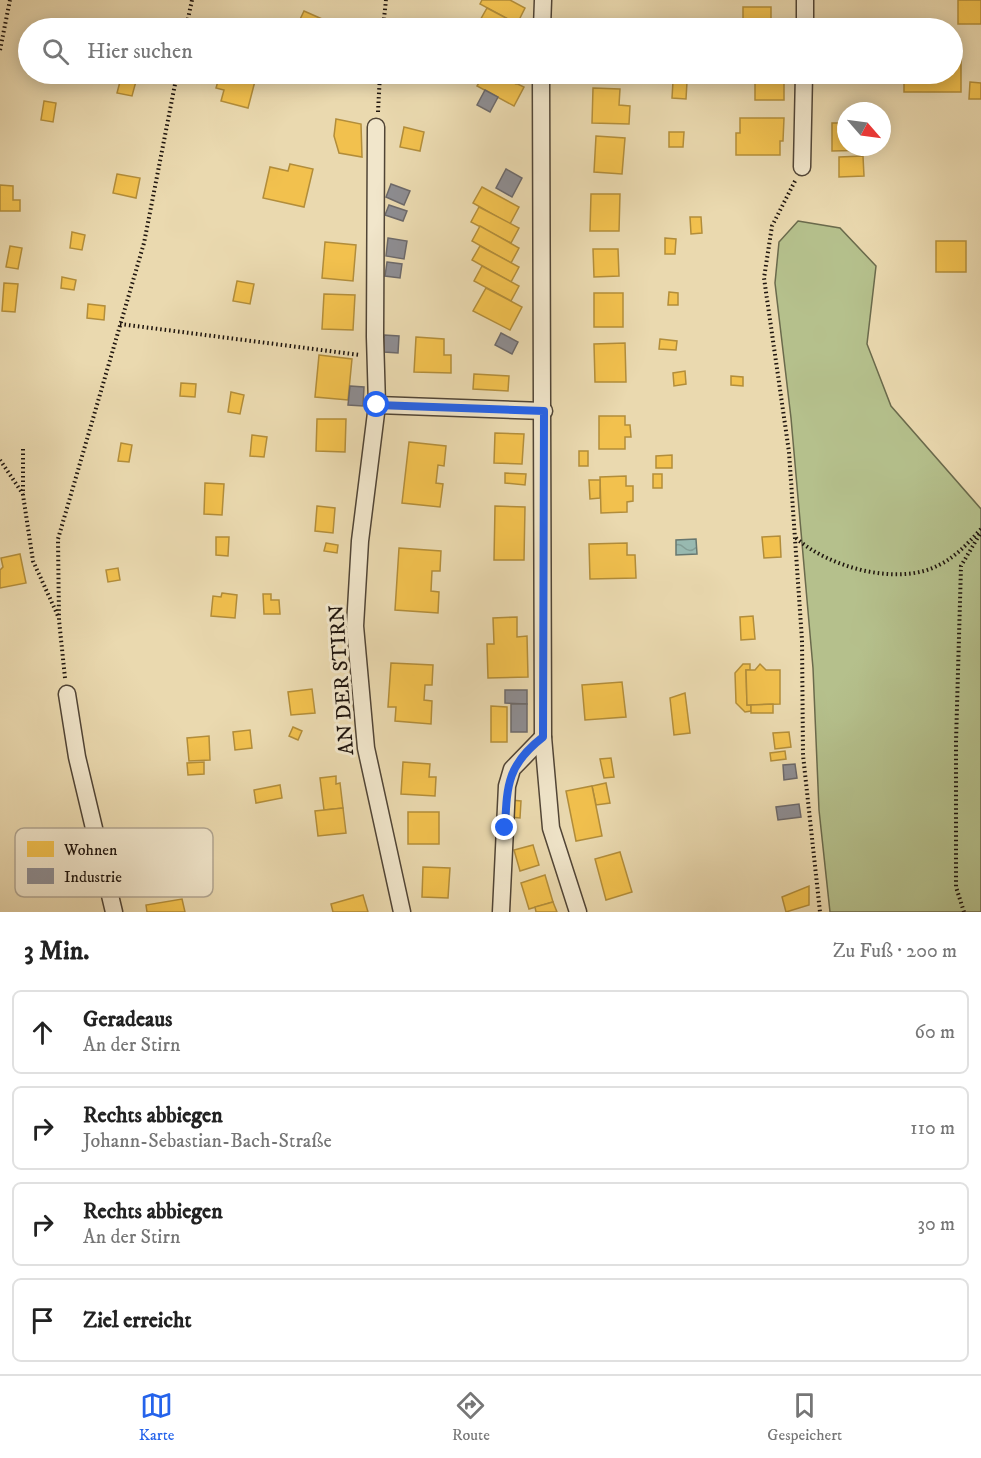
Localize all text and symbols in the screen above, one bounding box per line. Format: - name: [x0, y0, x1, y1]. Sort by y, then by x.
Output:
- search box: [18, 18, 963, 84]
- icon: search: [39, 35, 72, 68]
- text: Hier suchen: [87, 38, 193, 65]
- north arrow: [837, 102, 891, 156]
- route start: [363, 391, 389, 417]
- street label: AN DER STIRN: [324, 604, 360, 756]
- route end: [491, 814, 517, 840]
- legend: [15, 828, 213, 897]
- text: Wohnen: [63, 840, 118, 860]
- text: Industrie: [64, 867, 122, 887]
- text: 3 Min.: [24, 935, 89, 968]
- text: Zu Fuß · 200 m: [833, 939, 957, 964]
- text: Geradeaus: [83, 1006, 172, 1033]
- icon: ahead: [26, 1016, 59, 1049]
- text: 60 m: [915, 1020, 955, 1045]
- text: An der Stirn: [83, 1033, 180, 1058]
- text: Rechts abbiegen: [83, 1102, 223, 1129]
- icon: right: [26, 1112, 59, 1145]
- text: 110 m: [910, 1116, 955, 1141]
- text: Johann-Sebastian-Bach-Straße: [83, 1129, 332, 1154]
- text: Rechts abbiegen: [83, 1198, 223, 1225]
- icon: right: [26, 1208, 59, 1241]
- text: 30 m: [917, 1212, 955, 1237]
- text: An der Stirn: [83, 1225, 180, 1250]
- icon: arrive: [26, 1304, 59, 1337]
- text: Ziel erreicht: [83, 1307, 191, 1334]
- tab: Karte: [139, 1389, 175, 1445]
- tab: Route: [452, 1389, 490, 1445]
- tab: Gespeichert: [767, 1389, 842, 1445]

